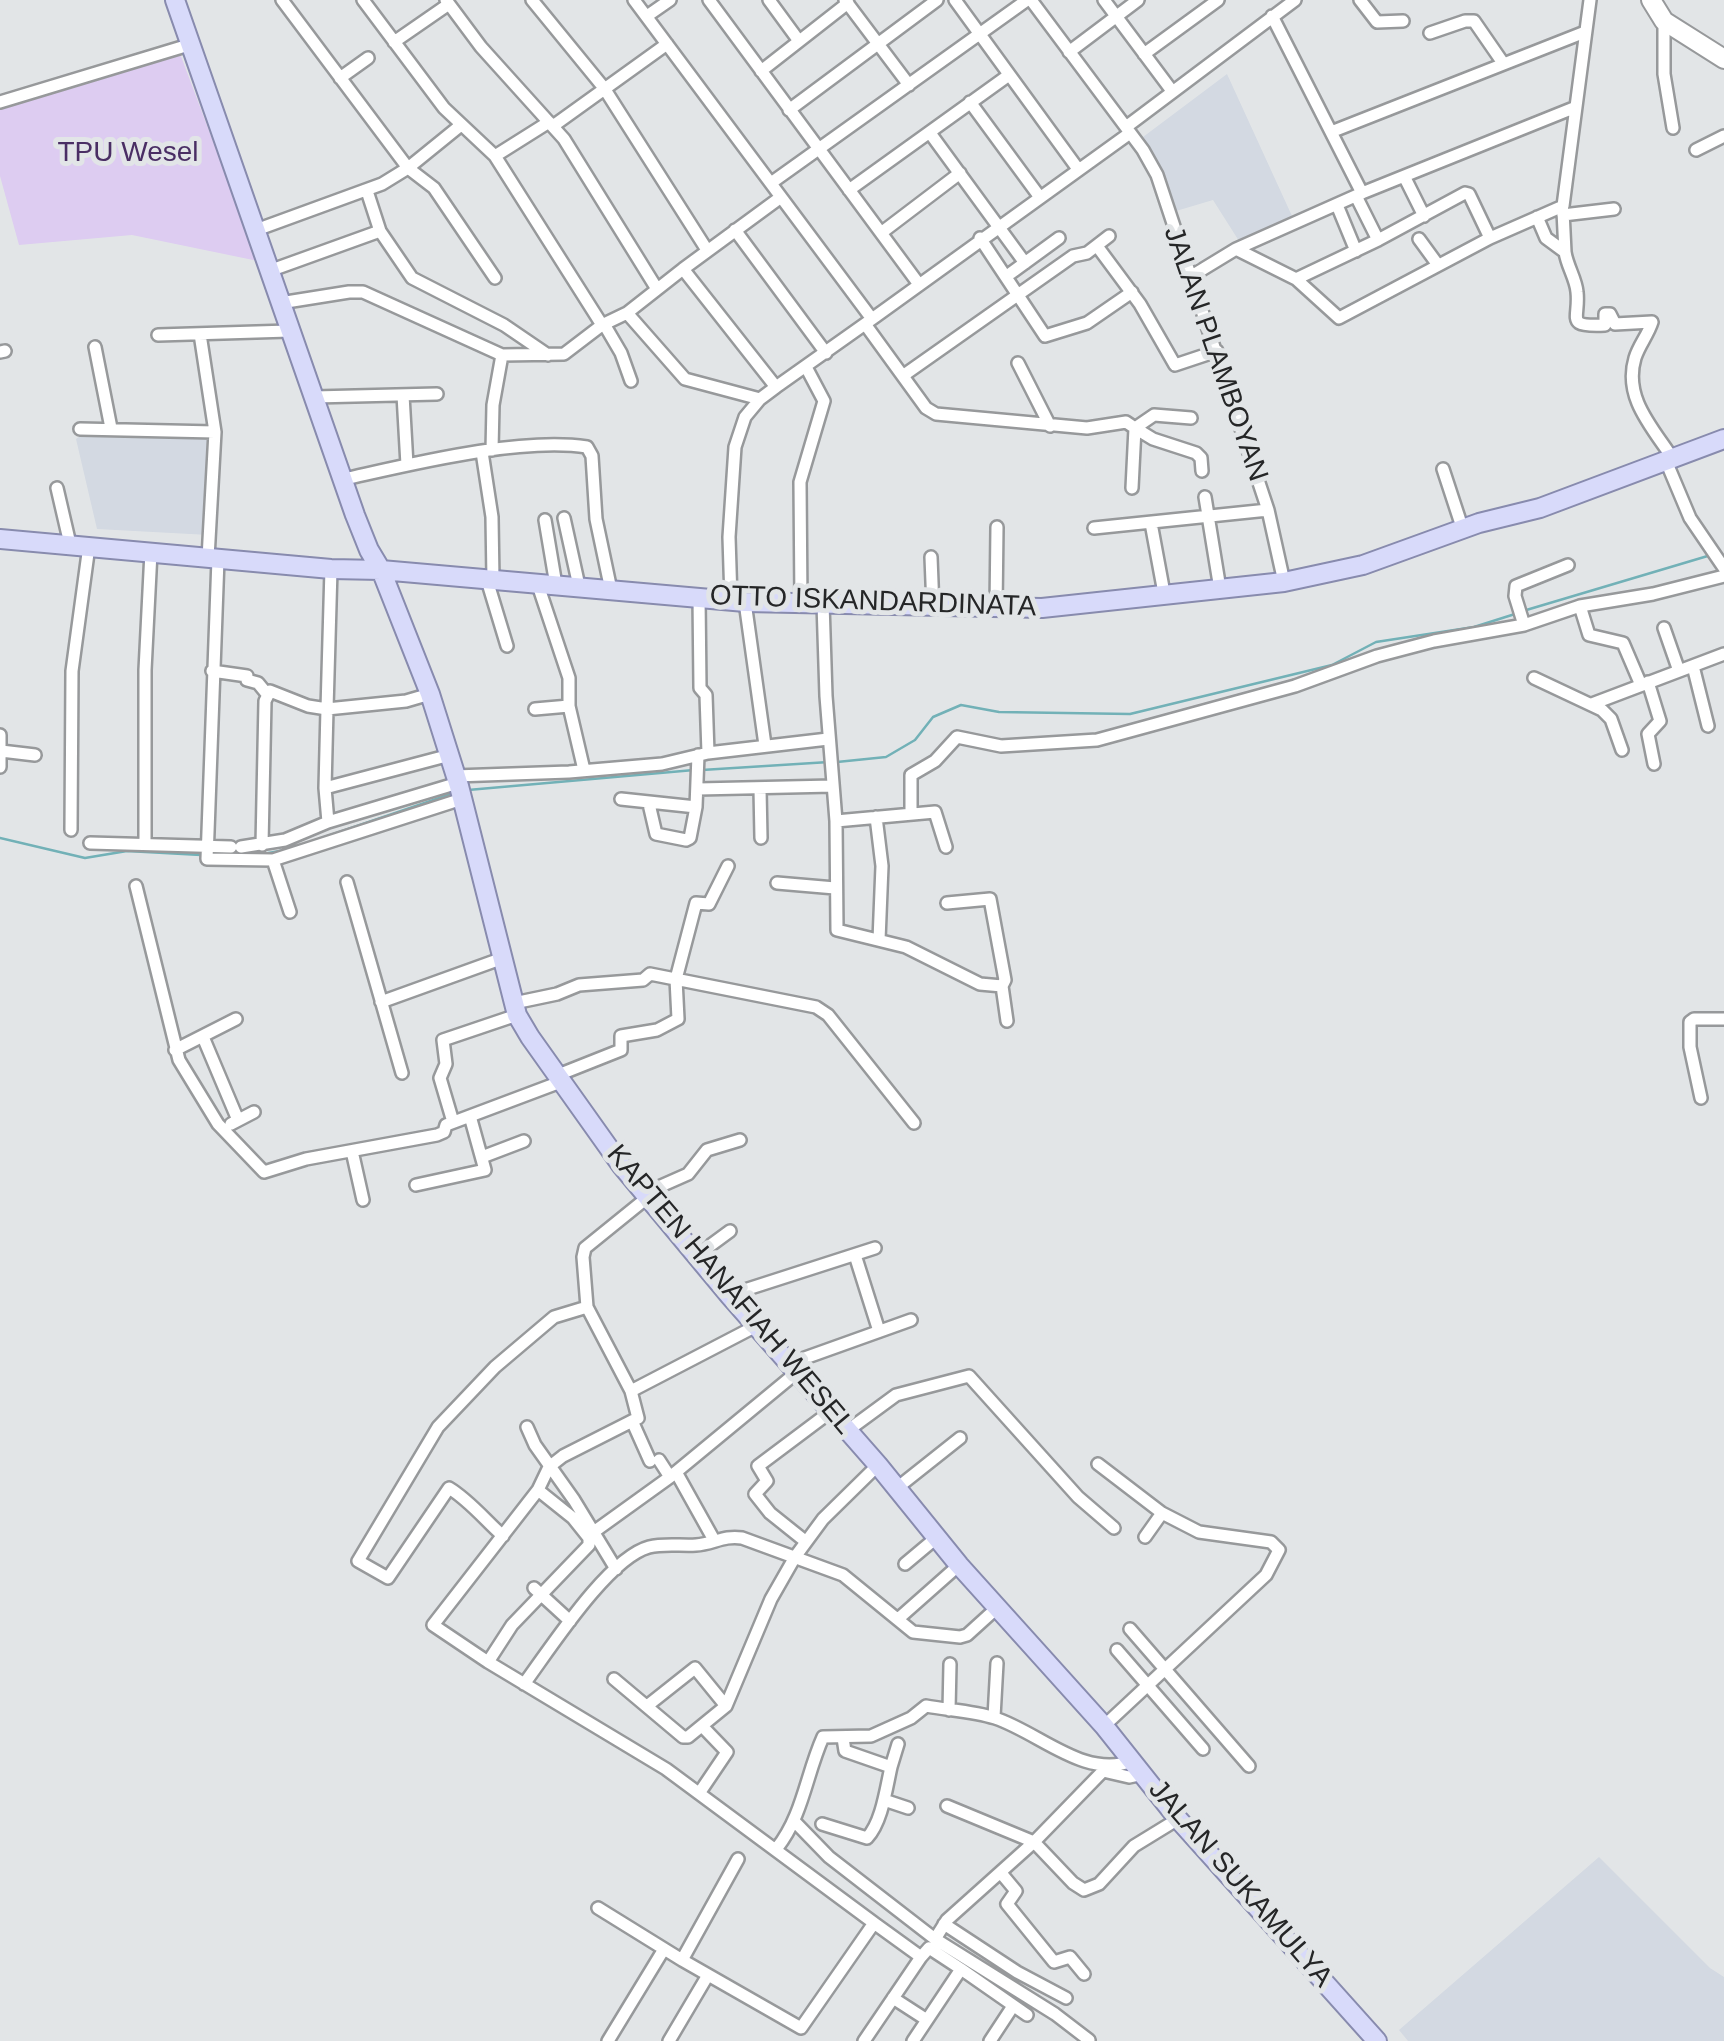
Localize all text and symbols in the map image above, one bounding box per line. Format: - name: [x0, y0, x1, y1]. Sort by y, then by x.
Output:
- park label: TPU Wesel: [57, 136, 199, 170]
- street label: JALAN PLAMBOYAN: [1156, 222, 1274, 486]
- street label: OTTO ISKANDARDINATA: [709, 580, 1037, 624]
- street label: KAPTEN HANAFIAH WESEL: [599, 1139, 861, 1441]
- street label: JALAN SUKAMULYA: [1141, 1774, 1339, 1994]

